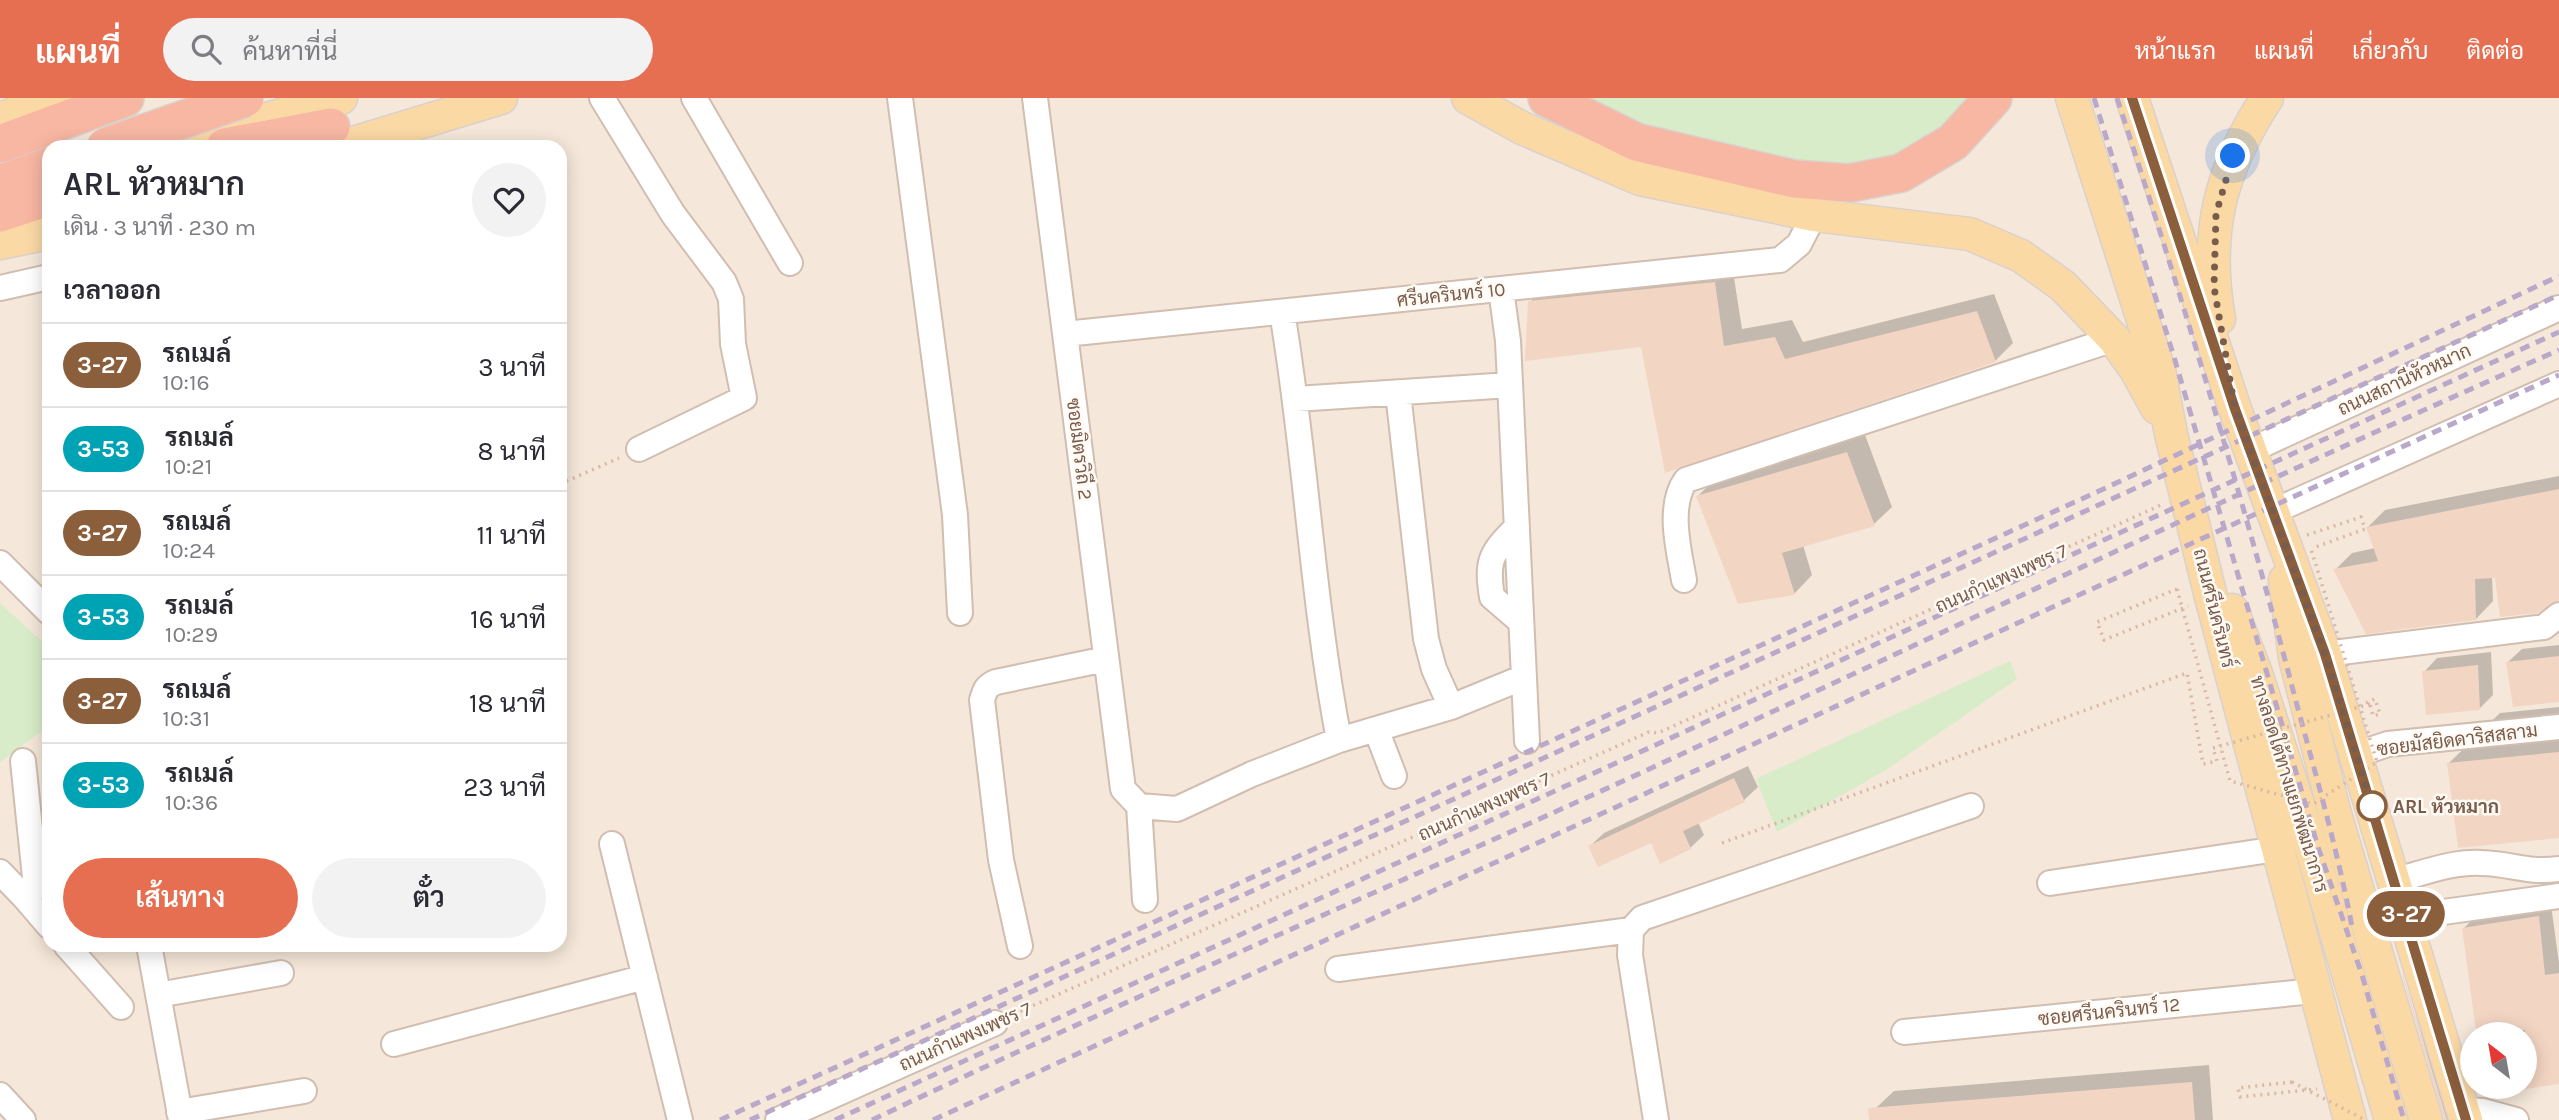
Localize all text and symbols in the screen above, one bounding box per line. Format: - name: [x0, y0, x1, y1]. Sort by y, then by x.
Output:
- search box: [163, 18, 653, 81]
- icon: search: [187, 30, 225, 68]
- text: แผนที่: [35, 33, 121, 71]
- text: ค้นหาที่นี่: [243, 36, 338, 67]
- text: หน้าแรก: [2135, 37, 2216, 65]
- text: แผนที่: [2254, 37, 2314, 65]
- text: เกี่ยวกับ: [2352, 37, 2429, 65]
- text: ติดต่อ: [2467, 37, 2524, 65]
- your location: [2215, 138, 2250, 173]
- button: heart: [472, 163, 546, 237]
- text: ARL หัวหมาก: [63, 165, 245, 203]
- text: เดิน · 3 นาที · 230 m: [63, 214, 256, 241]
- text: เวลาออก: [63, 275, 161, 306]
- street label: ศรีนครินทร์ 10: [1395, 276, 1507, 312]
- text: รถเมล์: [162, 338, 231, 369]
- street label: ถนนสถานีหัวหมาก: [2334, 338, 2474, 420]
- text: 3-27: [77, 351, 127, 379]
- text: 3 นาที: [478, 352, 546, 383]
- text: 10:16: [162, 369, 210, 396]
- street label: ซอยมิตรวิถี 2: [1062, 397, 1098, 501]
- text: รถเมล์: [165, 422, 234, 453]
- text: 3-53: [77, 435, 130, 463]
- text: 8 นาที: [478, 436, 546, 467]
- text: 10:21: [165, 453, 212, 480]
- text: รถเมล์: [162, 506, 231, 537]
- text: 3-27: [77, 519, 127, 547]
- text: 11 นาที: [476, 520, 546, 551]
- text: 10:24: [162, 537, 215, 564]
- street label: ถนนกำแพงเพชร 7: [1932, 540, 2071, 618]
- street label: ถนนศรีนครินทร์: [2189, 546, 2241, 670]
- text: รถเมล์: [165, 590, 234, 621]
- text: 3-53: [77, 603, 130, 631]
- text: 16 นาที: [470, 604, 546, 635]
- text: 10:29: [165, 621, 218, 648]
- street label: ทางลอดใต้ทางแยกพัฒนาการ: [2246, 673, 2334, 895]
- text: รถเมล์: [162, 674, 231, 705]
- text: 3-27: [77, 687, 127, 715]
- text: 18 นาที: [469, 688, 546, 719]
- text: 10:31: [162, 705, 210, 732]
- street label: ซอยมัสยิดดาริสสลาม: [2375, 719, 2539, 761]
- text: รถเมล์: [165, 758, 234, 789]
- street label: ถนนกำแพงเพชร 7: [1415, 768, 1554, 846]
- text: 3-53: [77, 771, 130, 799]
- text: 23 นาที: [463, 772, 546, 803]
- text: 10:36: [165, 789, 218, 816]
- marker: ARL หัวหมาก: [2357, 791, 2387, 821]
- place label: ARL หัวหมาก: [2393, 796, 2499, 818]
- button: เส้นทาง: [63, 858, 298, 938]
- button: ตั๋ว: [312, 858, 546, 938]
- line badge: 3-27: [2357, 891, 2455, 937]
- text: 3-27: [2381, 900, 2431, 928]
- street label: ซอยศรีนครินทร์ 12: [2037, 992, 2181, 1030]
- street label: ถนนกำแพงเพชร 7: [896, 998, 1035, 1076]
- north arrow: [2460, 1022, 2538, 1099]
- map controls: [2460, 1022, 2537, 1099]

